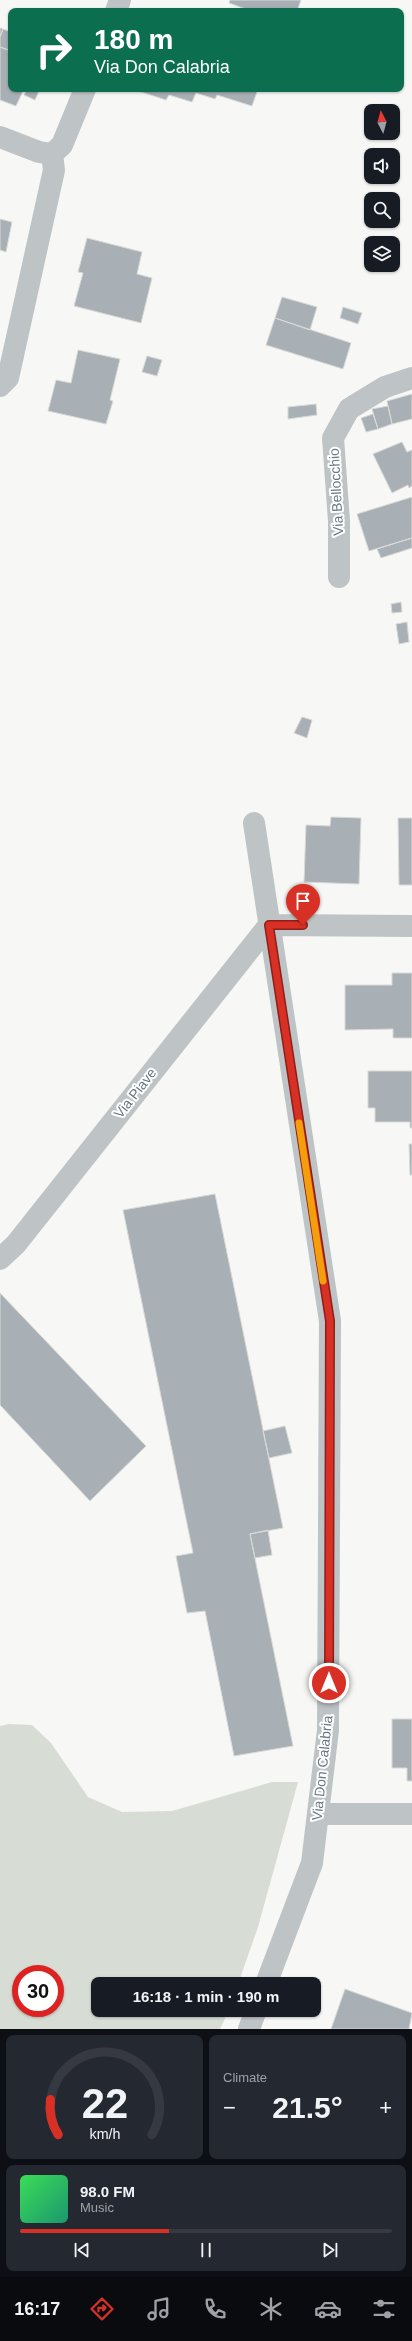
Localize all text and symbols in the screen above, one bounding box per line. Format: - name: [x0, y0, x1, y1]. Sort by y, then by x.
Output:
- icon: right: [28, 24, 80, 76]
- text: 180 m: [94, 24, 173, 55]
- text: Via Don Calabria: [94, 57, 230, 77]
- north arrow: [364, 104, 400, 140]
- map controls: [364, 104, 400, 272]
- button: sound: [364, 148, 400, 184]
- button: search: [364, 192, 400, 228]
- button: layers: [364, 236, 400, 272]
- street label: Via Bellocchio: [326, 448, 346, 536]
- pin: [286, 884, 320, 925]
- icon: arrive: [292, 890, 314, 912]
- street label: Via Piave: [111, 1065, 160, 1121]
- position arrow: [308, 1662, 350, 1704]
- street label: Via Don Calabria: [309, 1714, 335, 1821]
- speed limit sign: 30: [12, 1965, 64, 2017]
- text: 16:18 · 1 min · 190 m: [133, 1988, 279, 2005]
- text: Climate: [223, 2070, 267, 2085]
- text: 22: [81, 2080, 128, 2127]
- text: 21.5°: [272, 2091, 343, 2124]
- text: −: [223, 2095, 236, 2120]
- text: +: [379, 2095, 392, 2120]
- text: km/h: [89, 2126, 120, 2142]
- text: 98.0 FM: [80, 2183, 135, 2200]
- text: Music: [80, 2200, 114, 2215]
- icon: previous: [71, 2239, 93, 2261]
- icon: pause: [195, 2239, 217, 2261]
- icon: next: [319, 2239, 341, 2261]
- icon: directions: [88, 2295, 116, 2323]
- icon: music: [145, 2295, 173, 2323]
- icon: phone: [201, 2295, 229, 2323]
- icon: climate: [257, 2295, 285, 2323]
- icon: car: [314, 2295, 342, 2323]
- icon: filters: [370, 2295, 398, 2323]
- text: 16:17: [14, 2299, 60, 2319]

